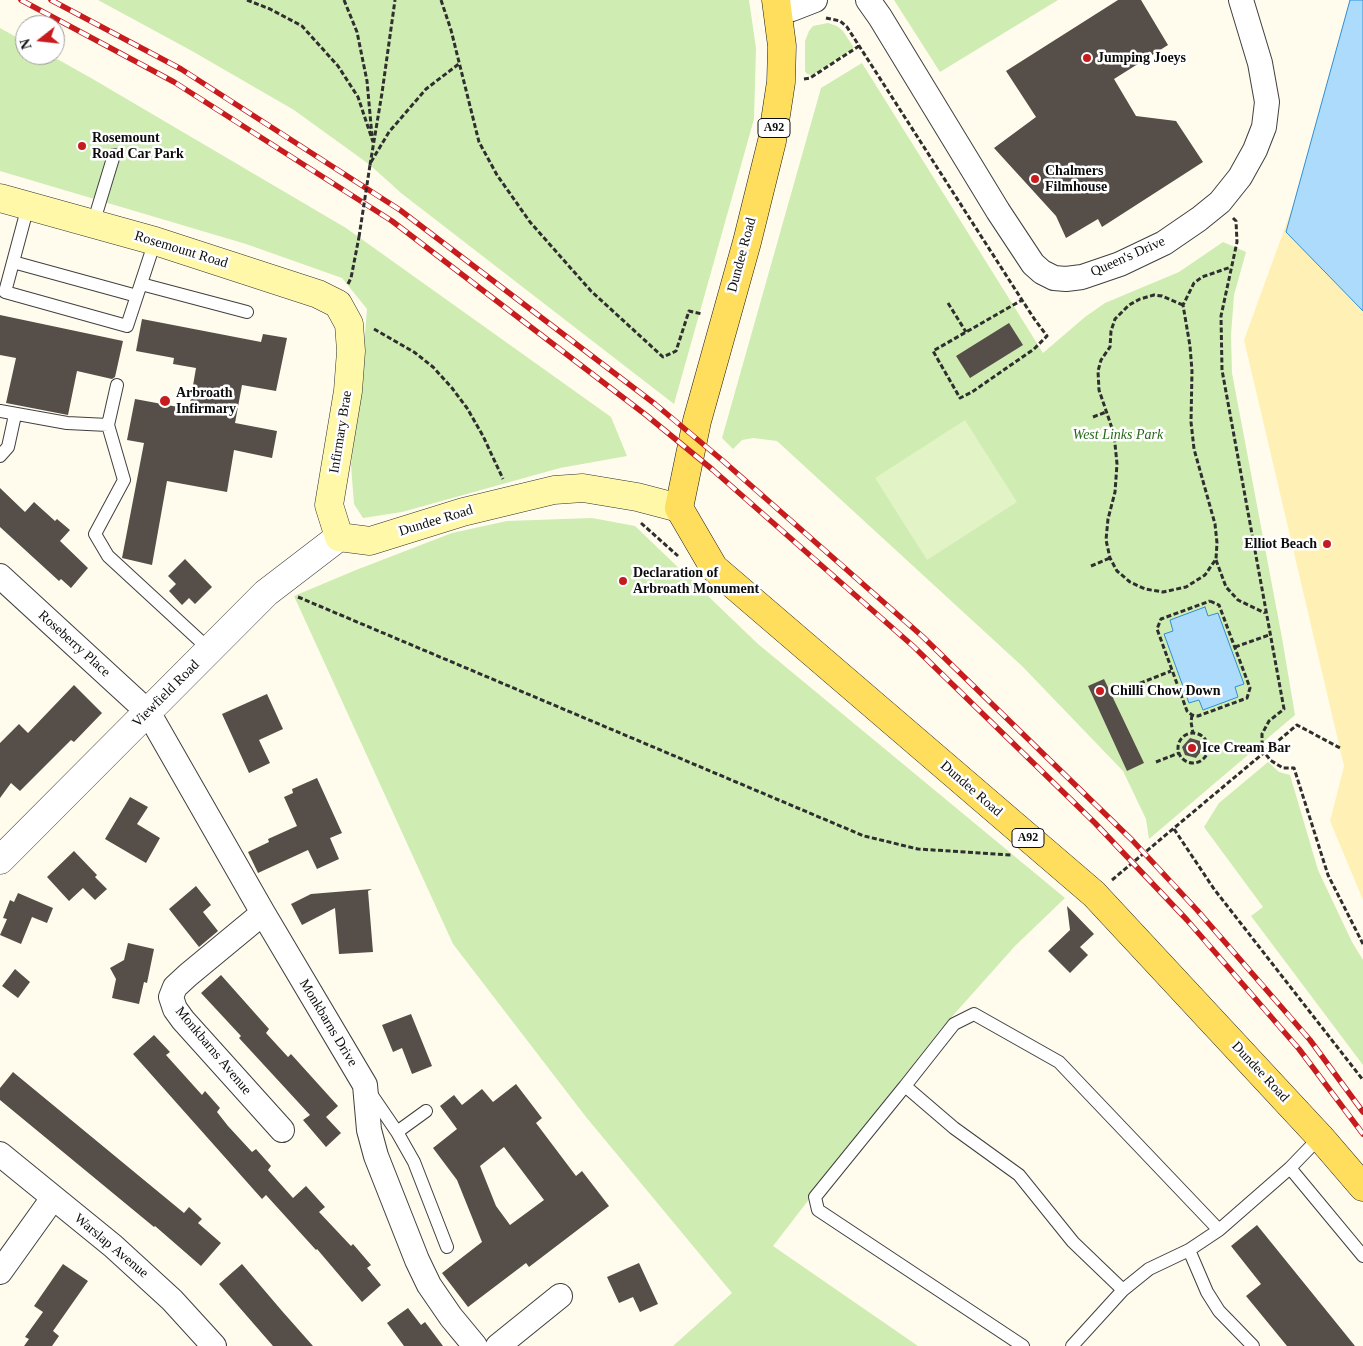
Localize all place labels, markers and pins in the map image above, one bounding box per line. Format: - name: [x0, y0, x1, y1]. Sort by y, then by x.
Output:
- place label: Jumping Joeys: [1097, 50, 1186, 66]
- marker: Jumping Joeys: [1081, 52, 1093, 64]
- place label: Rosemount Road Car Park: [92, 130, 184, 162]
- marker: Rosemount Road Car Park: [76, 140, 88, 152]
- place label: Chalmers Filmhouse: [1045, 163, 1107, 196]
- marker: Chalmers Filmhouse: [1029, 173, 1041, 185]
- place label: Arbroath Infirmary: [176, 385, 236, 418]
- marker: Arbroath Infirmary: [158, 394, 172, 408]
- place label: Elliot Beach: [1244, 536, 1317, 552]
- marker: Elliot Beach: [1321, 538, 1333, 550]
- place label: Declaration of Arbroath Monument: [633, 565, 759, 598]
- marker: Declaration of Arbroath Monument: [617, 575, 629, 587]
- place label: Chilli Chow Down: [1110, 683, 1220, 699]
- marker: Chilli Chow Down: [1094, 685, 1106, 697]
- place label: Ice Cream Bar: [1202, 740, 1290, 756]
- marker: Ice Cream Bar: [1186, 742, 1198, 754]

